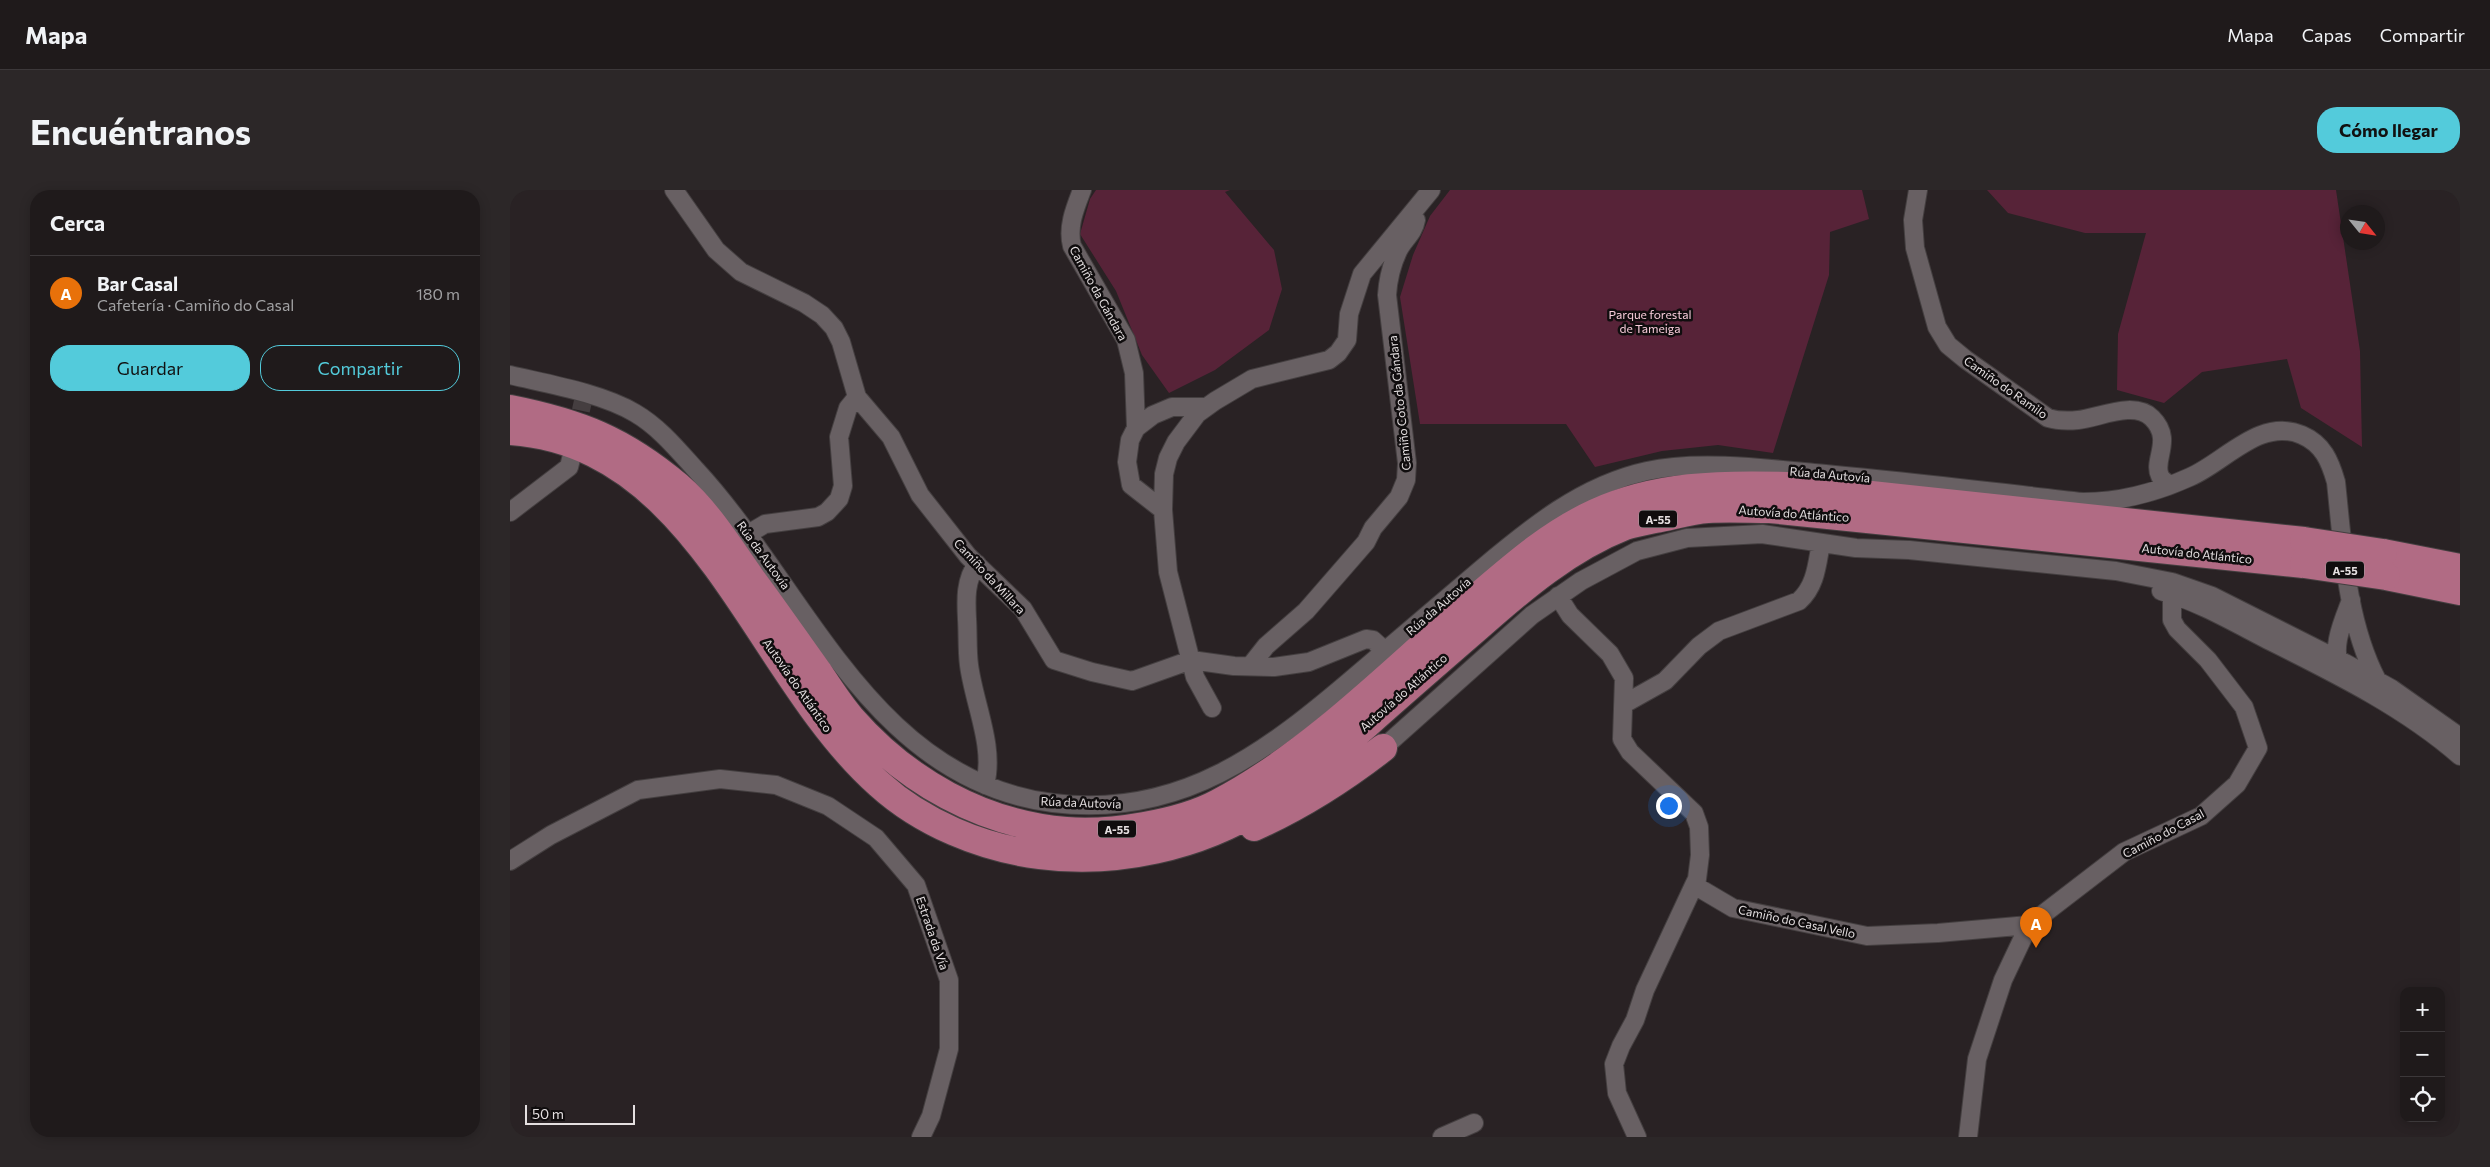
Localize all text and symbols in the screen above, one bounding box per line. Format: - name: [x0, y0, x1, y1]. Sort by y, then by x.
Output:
- text: Mapa: [25, 20, 87, 49]
- text: Mapa: [2227, 24, 2274, 46]
- text: Capas: [2302, 24, 2352, 46]
- text: Compartir: [2380, 24, 2465, 46]
- button: Cómo llegar: [2317, 107, 2460, 153]
- text: Encuéntranos: [30, 109, 251, 152]
- north arrow: [2340, 205, 2385, 250]
- text: Cerca: [50, 210, 105, 235]
- street label: Camiño da Gándara: [1067, 243, 1131, 343]
- text: Bar Casal: [97, 272, 178, 295]
- text: A: [60, 284, 72, 303]
- text: 180 m: [416, 284, 460, 303]
- text: Cafetería · Camiño do Casal: [97, 295, 294, 314]
- park label: Parque forestal de Tameiga: [1609, 307, 1691, 335]
- street label: Camiño Coto da Gándara: [1385, 335, 1413, 471]
- button: Guardar: [50, 345, 250, 391]
- button: Compartir: [260, 345, 460, 391]
- street label: Camiño do Ramilo: [1961, 353, 2051, 421]
- street label: Rúa da Autovía: [1789, 463, 1871, 485]
- street label: Autovía do Atlántico: [1738, 502, 1850, 524]
- road number: A-55: [1639, 510, 1677, 528]
- street label: Rúa da Autovía: [735, 518, 793, 592]
- street label: Camiño da Millara: [952, 535, 1028, 617]
- street label: Autovía do Atlántico: [2141, 540, 2253, 566]
- road number: A-55: [2326, 562, 2364, 578]
- street label: Rúa da Autovía: [1403, 574, 1473, 638]
- street label: Autovía do Atlántico: [760, 636, 836, 734]
- street label: Autovía do Atlántico: [1357, 650, 1449, 734]
- your location: [1656, 793, 1682, 819]
- street label: Rúa da Autovía: [1040, 794, 1122, 810]
- street label: Camiño do Casal: [2120, 806, 2206, 860]
- road number: A-55: [1098, 820, 1136, 838]
- street label: Estrada da Vía: [914, 894, 952, 972]
- street label: Camiño do Casal Vello: [1737, 902, 1857, 940]
- pin: A: [2020, 907, 2052, 948]
- map controls: [2400, 987, 2445, 1122]
- button: +: [2400, 987, 2445, 1032]
- button: −: [2400, 1032, 2445, 1077]
- button: locate: [2400, 1077, 2445, 1122]
- scale bar: [525, 1102, 635, 1125]
- text: 50 m: [532, 1105, 564, 1122]

